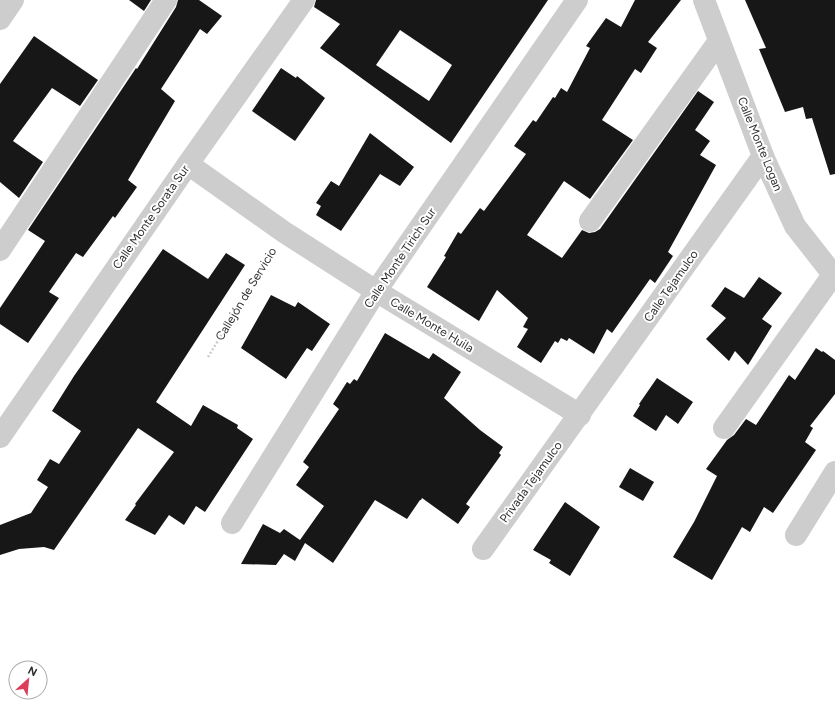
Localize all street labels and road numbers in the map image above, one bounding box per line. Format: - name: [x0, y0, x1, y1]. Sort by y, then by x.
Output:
- street label: Calle Monte Logan: [735, 95, 785, 193]
- street label: Calle Monte Sorata Sur: [110, 162, 192, 272]
- street label: Calle Monte Tirich Sur: [361, 205, 439, 311]
- street label: Callejón de Servicio: [213, 245, 279, 343]
- street label: Calle Tejamulco: [641, 247, 701, 325]
- street label: Calle Monte Huila: [388, 295, 476, 355]
- street label: Privada Tejamulco: [497, 439, 565, 525]

